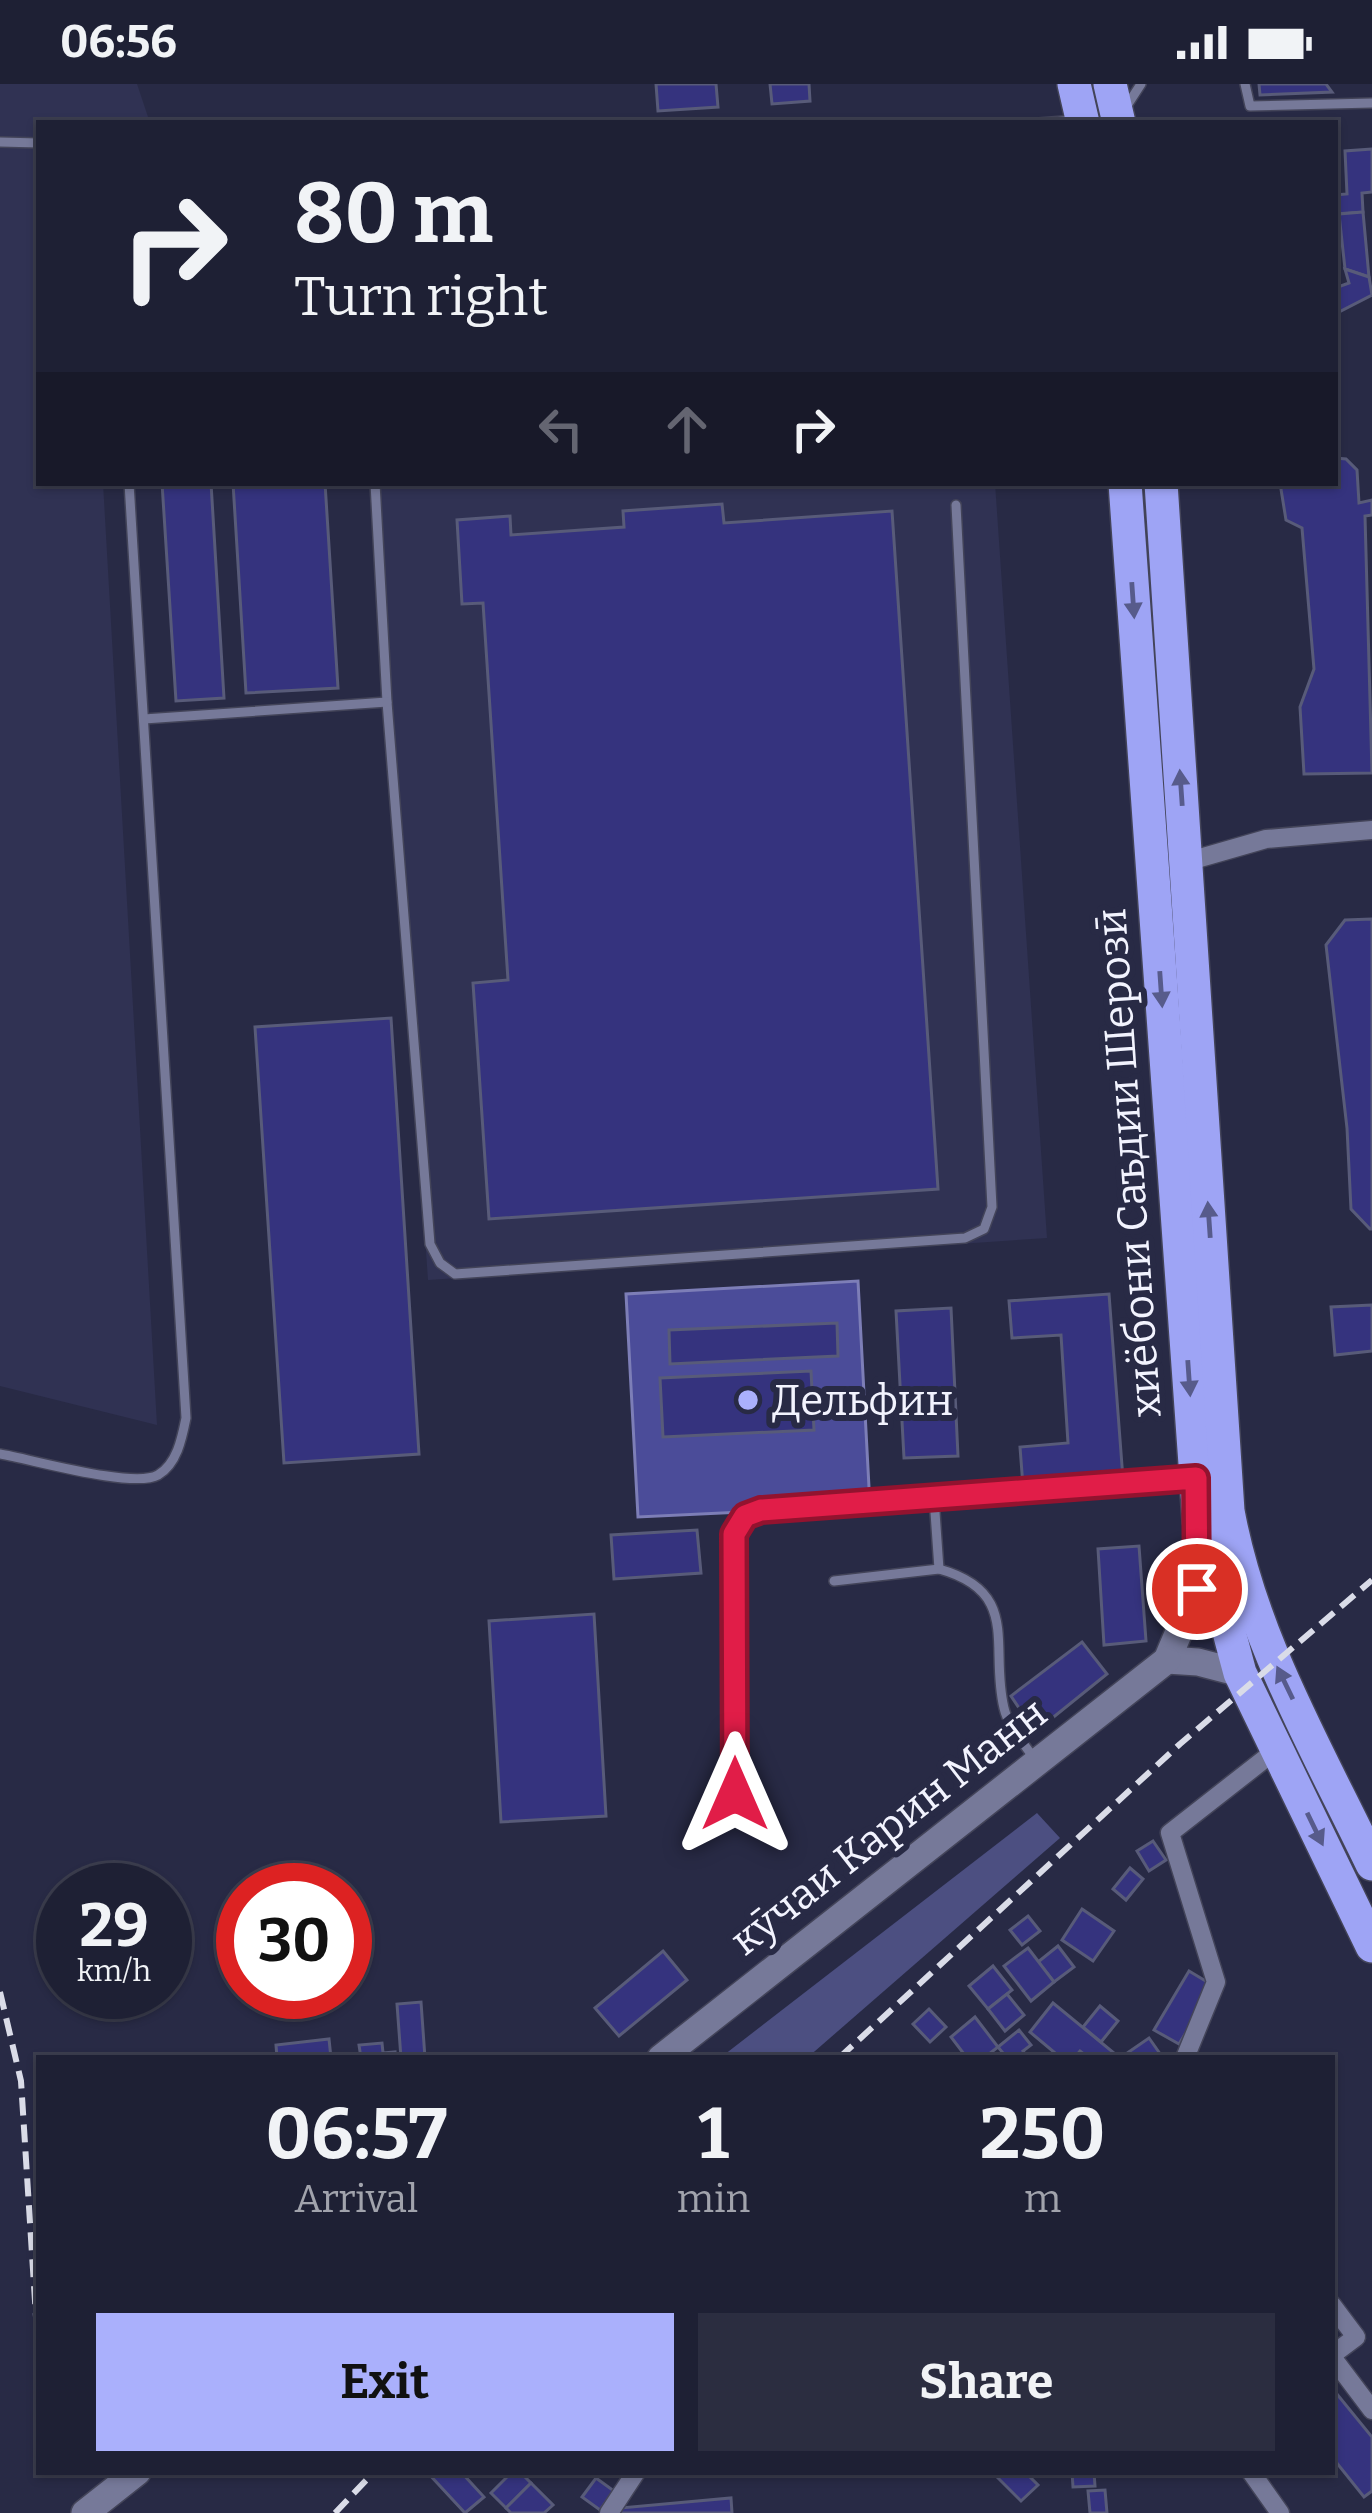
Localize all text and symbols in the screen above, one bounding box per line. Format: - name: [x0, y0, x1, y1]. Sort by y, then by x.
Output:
- text: 06:56: [60, 15, 177, 69]
- text: 80 m: [294, 163, 493, 264]
- icon: right: [96, 168, 252, 324]
- text: Turn right: [294, 265, 548, 329]
- icon: left: [528, 396, 594, 462]
- icon: ahead: [654, 396, 720, 462]
- icon: right: [780, 396, 846, 462]
- one-way arrow: [1124, 582, 1143, 619]
- one-way arrow: [1171, 768, 1190, 806]
- street label: хиёбони Саъдии Шерозӣ: [1086, 907, 1172, 1419]
- one-way arrow: [1152, 971, 1171, 1008]
- one-way arrow: [1200, 1200, 1219, 1238]
- one-way arrow: [1179, 1360, 1198, 1397]
- place label: Дельфин: [772, 1376, 953, 1426]
- marker: Дельфин: [735, 1387, 761, 1413]
- pin: [1146, 1538, 1248, 1640]
- icon: arrive: [1164, 1556, 1230, 1622]
- one-way arrow: [1275, 1665, 1295, 1700]
- street label: кӯчаи Карин Манн: [721, 1688, 1057, 1966]
- position arrow: [672, 1731, 798, 1857]
- one-way arrow: [1304, 1812, 1324, 1846]
- speed limit sign: 30: [216, 1863, 372, 2019]
- text: 29: [79, 1890, 149, 1962]
- text: km/h: [77, 1953, 151, 1989]
- text: 06:57: [266, 2091, 447, 2177]
- text: 1: [698, 2091, 729, 2177]
- text: 250: [980, 2091, 1105, 2177]
- text: Arrival: [295, 2176, 418, 2222]
- text: min: [677, 2176, 750, 2222]
- text: m: [1024, 2176, 1061, 2222]
- button: Exit: [96, 2313, 674, 2451]
- button: Share: [698, 2313, 1275, 2451]

